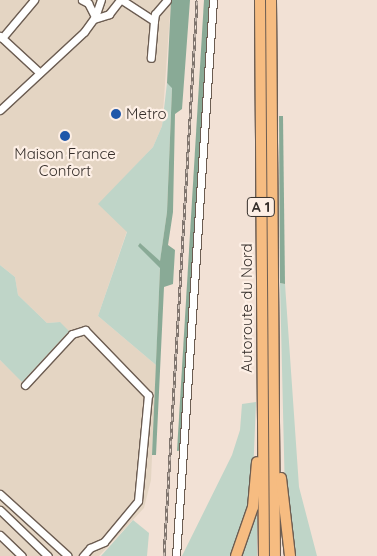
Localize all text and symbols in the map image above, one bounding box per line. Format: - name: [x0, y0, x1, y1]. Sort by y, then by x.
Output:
- place label: Metro: [126, 105, 166, 123]
- marker: Metro: [110, 108, 122, 120]
- marker: Maison France Confort: [59, 130, 71, 142]
- place label: Maison France Confort: [14, 144, 116, 179]
- road number: A 1: [246, 196, 276, 218]
- street label: Autoroute du Nord: [238, 243, 256, 373]

